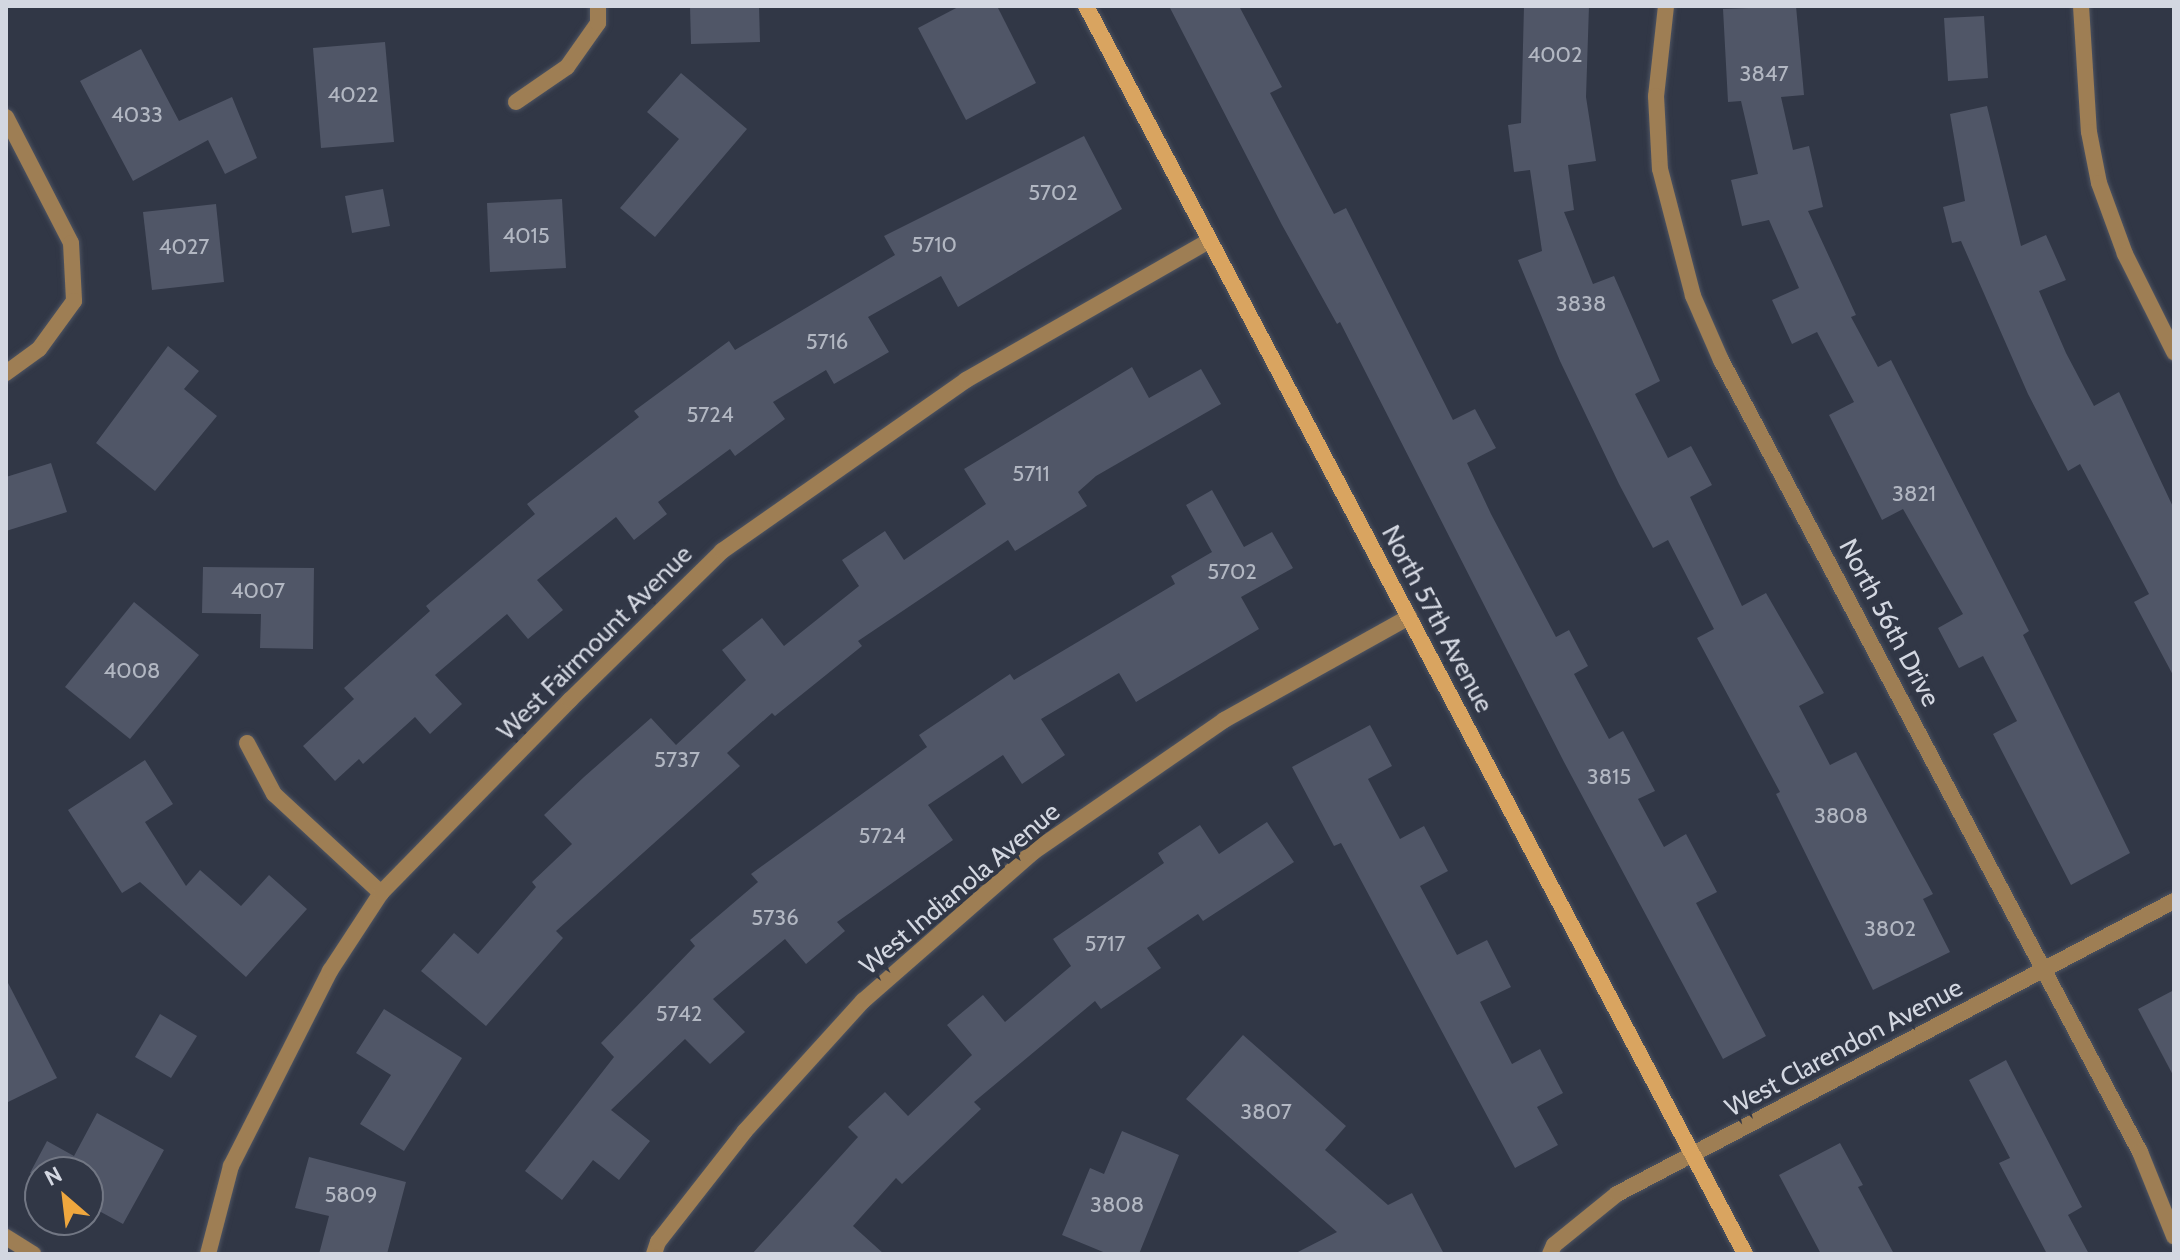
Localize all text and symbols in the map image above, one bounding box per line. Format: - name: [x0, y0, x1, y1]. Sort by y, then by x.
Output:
- house number: 4002: [1528, 42, 1582, 68]
- house number: 3847: [1739, 61, 1789, 87]
- house number: 4022: [327, 82, 379, 108]
- house number: 4033: [111, 102, 163, 128]
- house number: 5702: [1028, 180, 1078, 206]
- house number: 4015: [502, 223, 550, 249]
- house number: 5710: [911, 232, 957, 258]
- house number: 4027: [159, 234, 209, 260]
- house number: 3838: [1556, 291, 1606, 317]
- house number: 5716: [806, 329, 848, 355]
- house number: 5724: [686, 402, 734, 428]
- house number: 5711: [1012, 461, 1050, 487]
- house number: 3821: [1892, 481, 1936, 507]
- street label: North 57th Avenue: [1375, 520, 1499, 718]
- street label: North 56th Drive: [1832, 534, 1946, 712]
- street label: West Fairmount Avenue: [491, 539, 699, 747]
- house number: 5702: [1207, 559, 1257, 585]
- house number: 4007: [231, 578, 285, 604]
- house number: 4008: [104, 658, 160, 684]
- house number: 5737: [654, 747, 700, 773]
- house number: 3815: [1587, 764, 1631, 790]
- street label: West Indianola Avenue: [854, 796, 1066, 982]
- house number: 3808: [1814, 803, 1868, 829]
- house number: 5724: [858, 823, 906, 849]
- house number: 5736: [751, 905, 799, 931]
- house number: 3802: [1864, 916, 1916, 942]
- house number: 5717: [1084, 931, 1126, 957]
- street label: West Clarendon Avenue: [1720, 972, 1968, 1124]
- house number: 5742: [656, 1001, 702, 1027]
- house number: 3807: [1240, 1099, 1292, 1125]
- north arrow: [24, 1156, 104, 1236]
- text: N: [40, 1161, 67, 1192]
- house number: 5809: [324, 1182, 378, 1208]
- house number: 3808: [1090, 1192, 1144, 1218]

